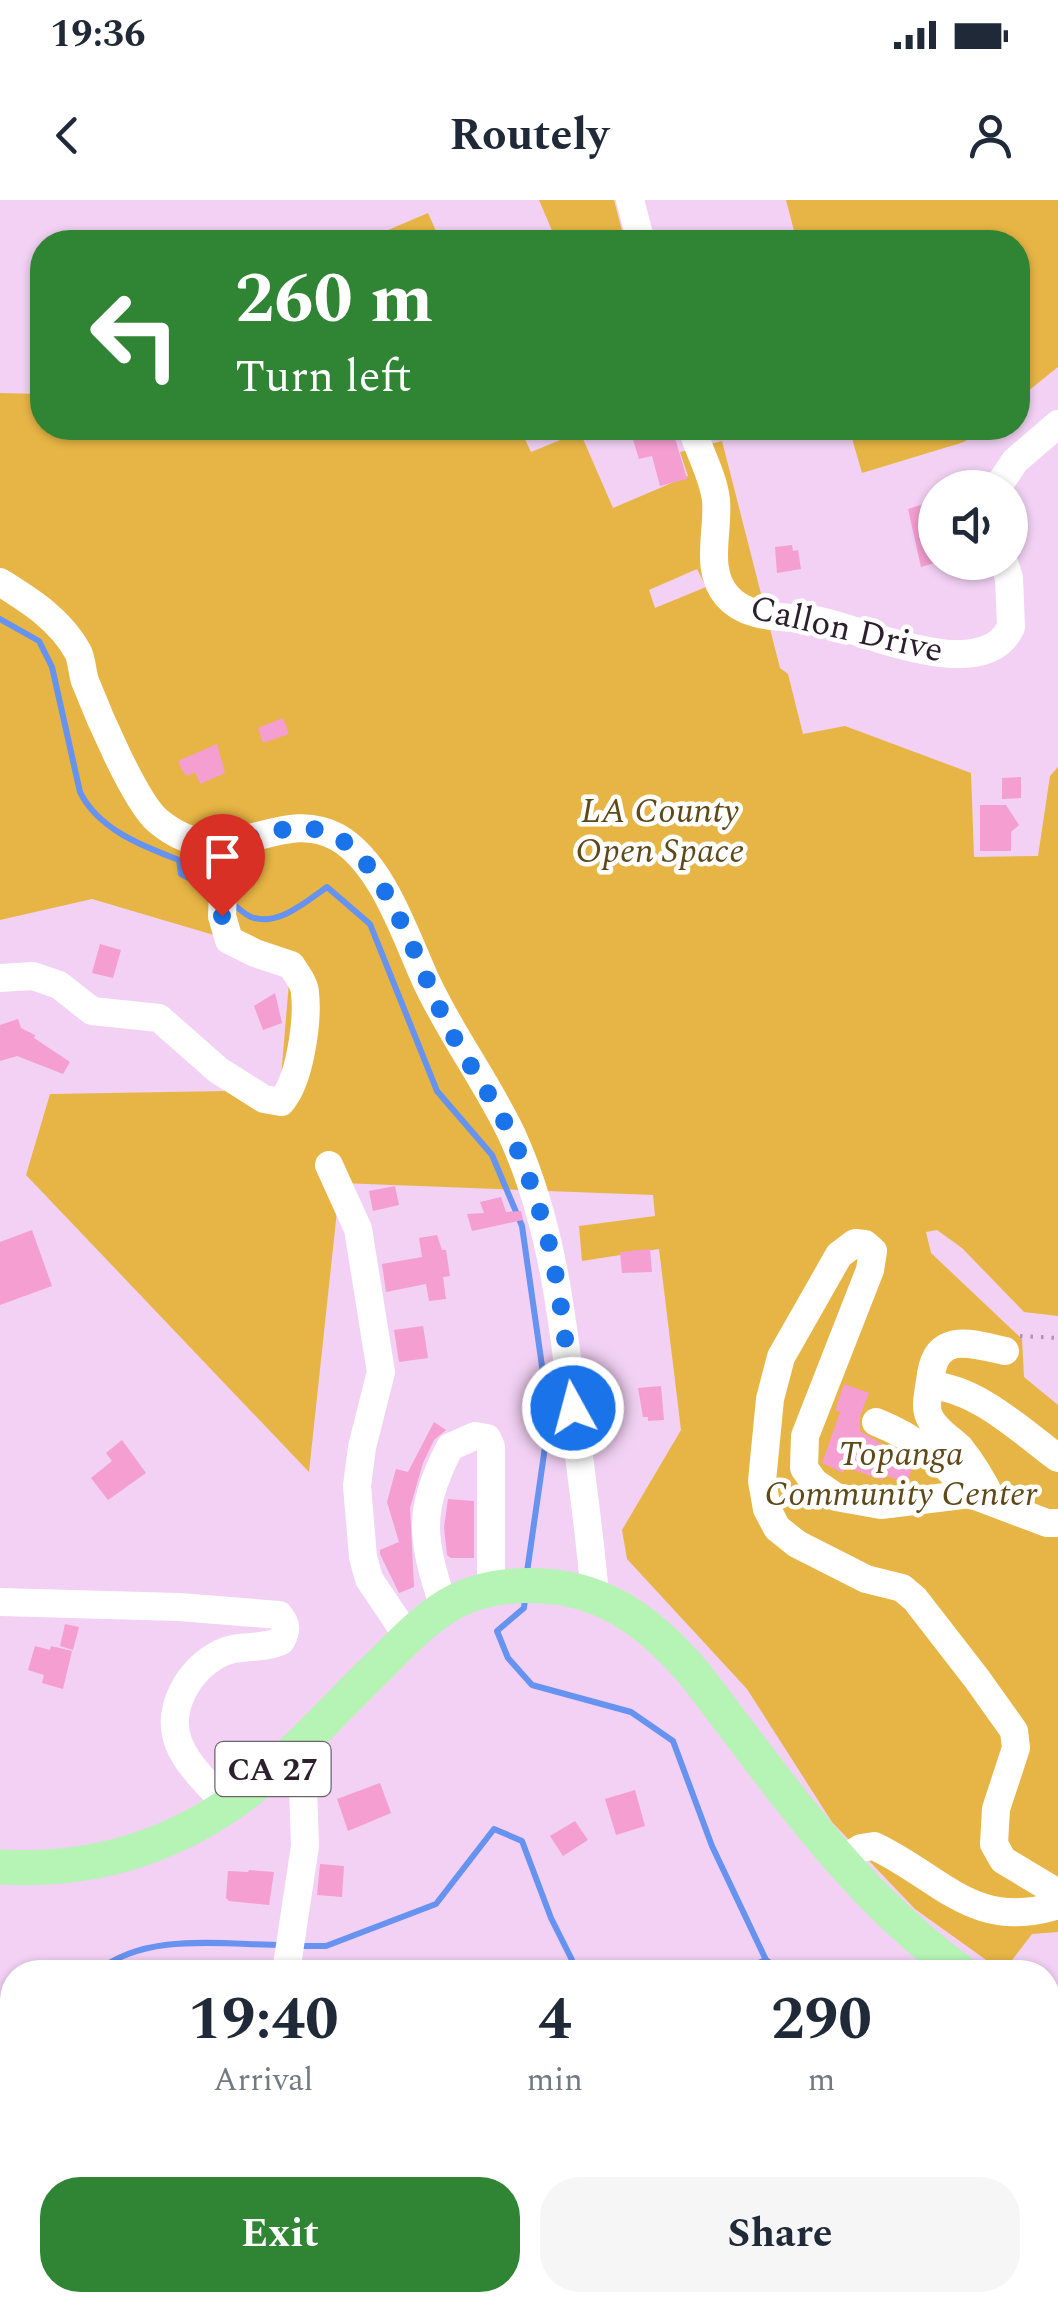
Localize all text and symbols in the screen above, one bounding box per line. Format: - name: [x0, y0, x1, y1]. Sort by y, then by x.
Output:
- text: 19:36: [50, 6, 145, 64]
- text: Routely: [449, 101, 609, 170]
- icon: back: [40, 108, 95, 163]
- icon: person: [963, 108, 1018, 163]
- text: 260 m: [235, 247, 433, 353]
- icon: left: [70, 270, 200, 400]
- text: Turn left: [235, 343, 412, 412]
- map controls: [918, 470, 1028, 580]
- button: sound: [918, 470, 1028, 580]
- street label: Callon Drive: [745, 582, 948, 677]
- park label: LA County Open Space: [575, 785, 745, 878]
- pin: [180, 814, 265, 917]
- icon: arrive: [195, 829, 250, 884]
- position arrow: [521, 1356, 625, 1460]
- park label: Topanga Community Center: [765, 1428, 1038, 1521]
- road number: CA 27: [216, 1742, 330, 1796]
- text: 19:40: [188, 1974, 339, 2066]
- text: 4: [538, 1974, 572, 2066]
- text: 290: [771, 1974, 872, 2066]
- text: Arrival: [214, 2056, 313, 2105]
- text: min: [527, 2056, 583, 2105]
- text: m: [808, 2056, 835, 2105]
- button: Exit: [40, 2177, 520, 2292]
- button: Share: [540, 2177, 1020, 2292]

